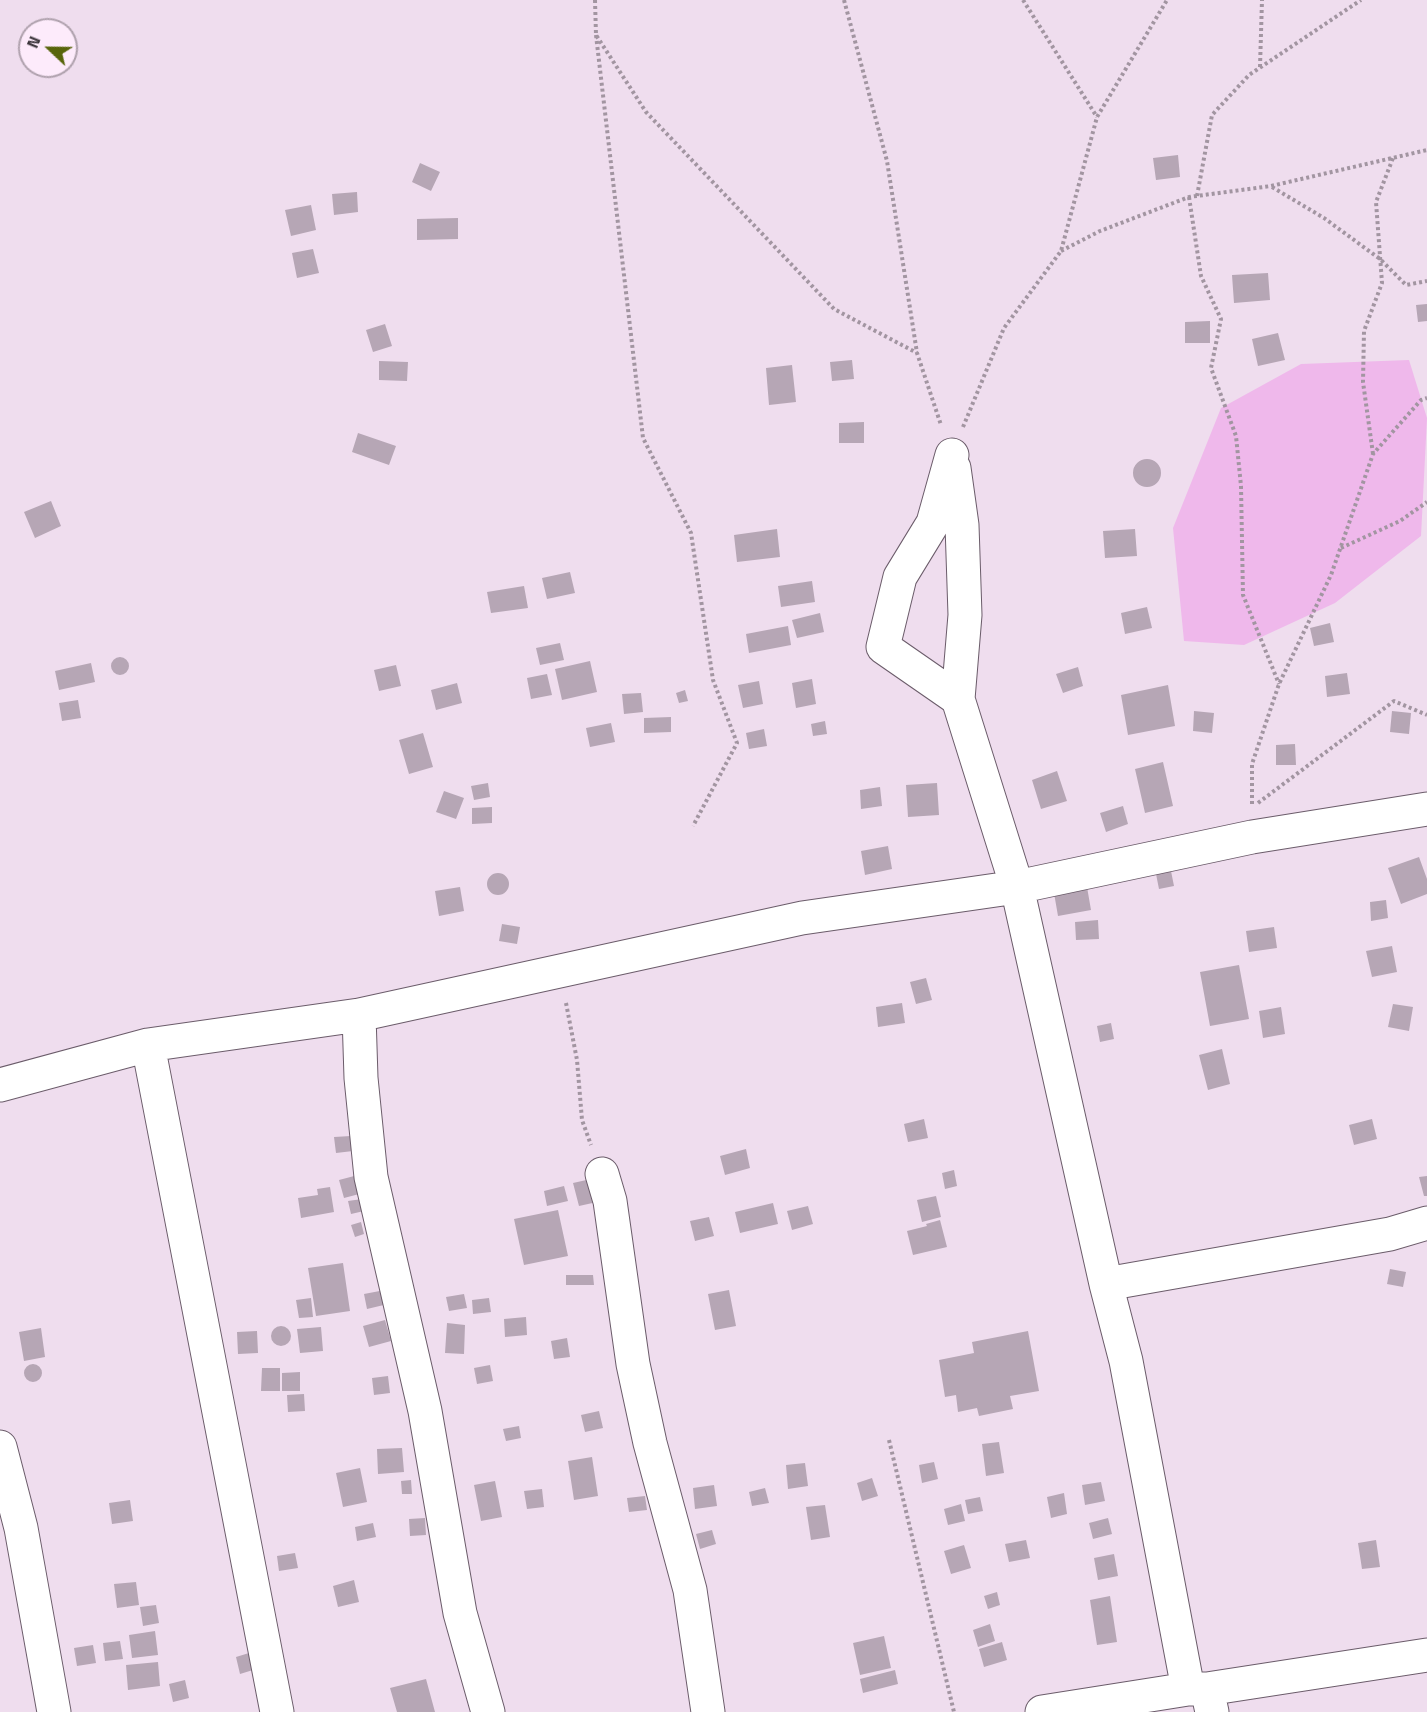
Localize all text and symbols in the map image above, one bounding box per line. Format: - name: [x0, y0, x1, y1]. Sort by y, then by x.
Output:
- north arrow: [18, 18, 78, 78]
- text: N: [20, 32, 46, 52]

